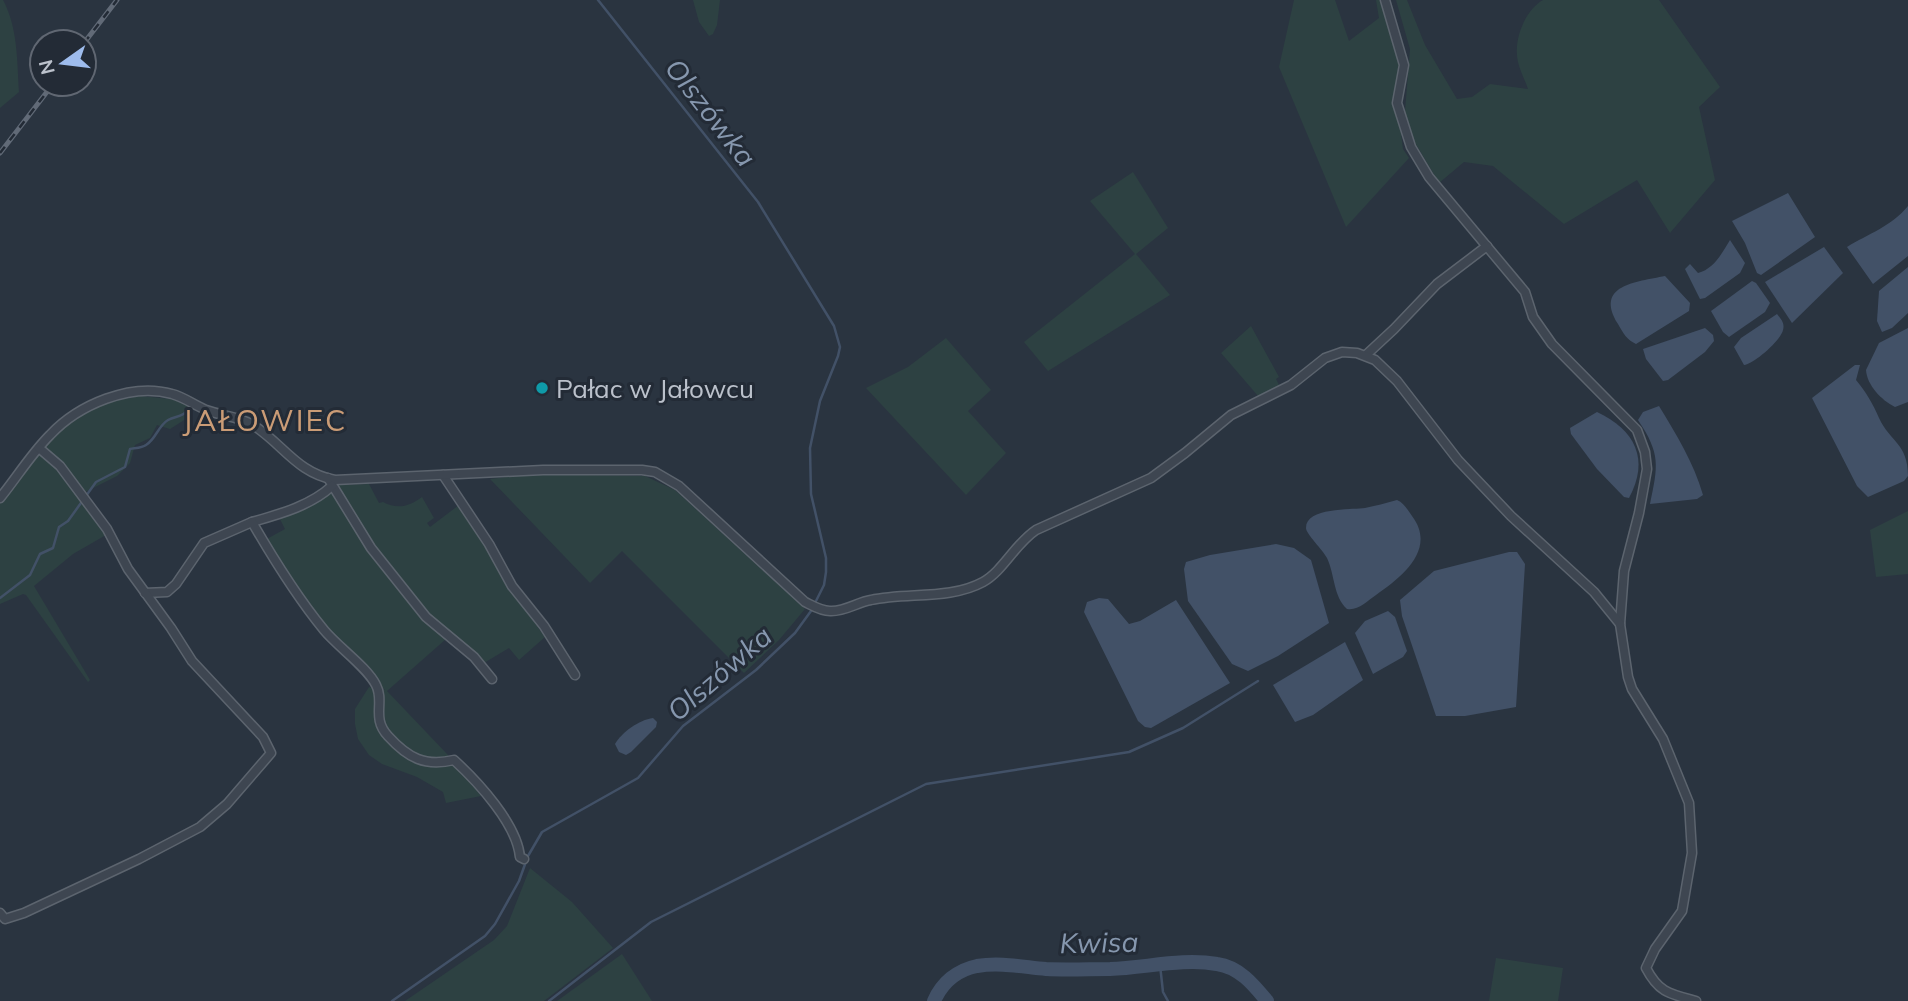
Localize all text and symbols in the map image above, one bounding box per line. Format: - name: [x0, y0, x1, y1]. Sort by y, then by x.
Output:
- north arrow: [28, 28, 98, 98]
- water label: Olszówka: [658, 51, 764, 173]
- text: N: [33, 57, 60, 77]
- place label: Pałac w Jałowcu: [556, 372, 754, 405]
- marker: Pałac w Jałowcu: [534, 380, 550, 396]
- district label: JAŁOWIEC: [182, 401, 348, 439]
- water label: Olszówka: [659, 618, 779, 728]
- water label: Kwisa: [1059, 924, 1139, 960]

